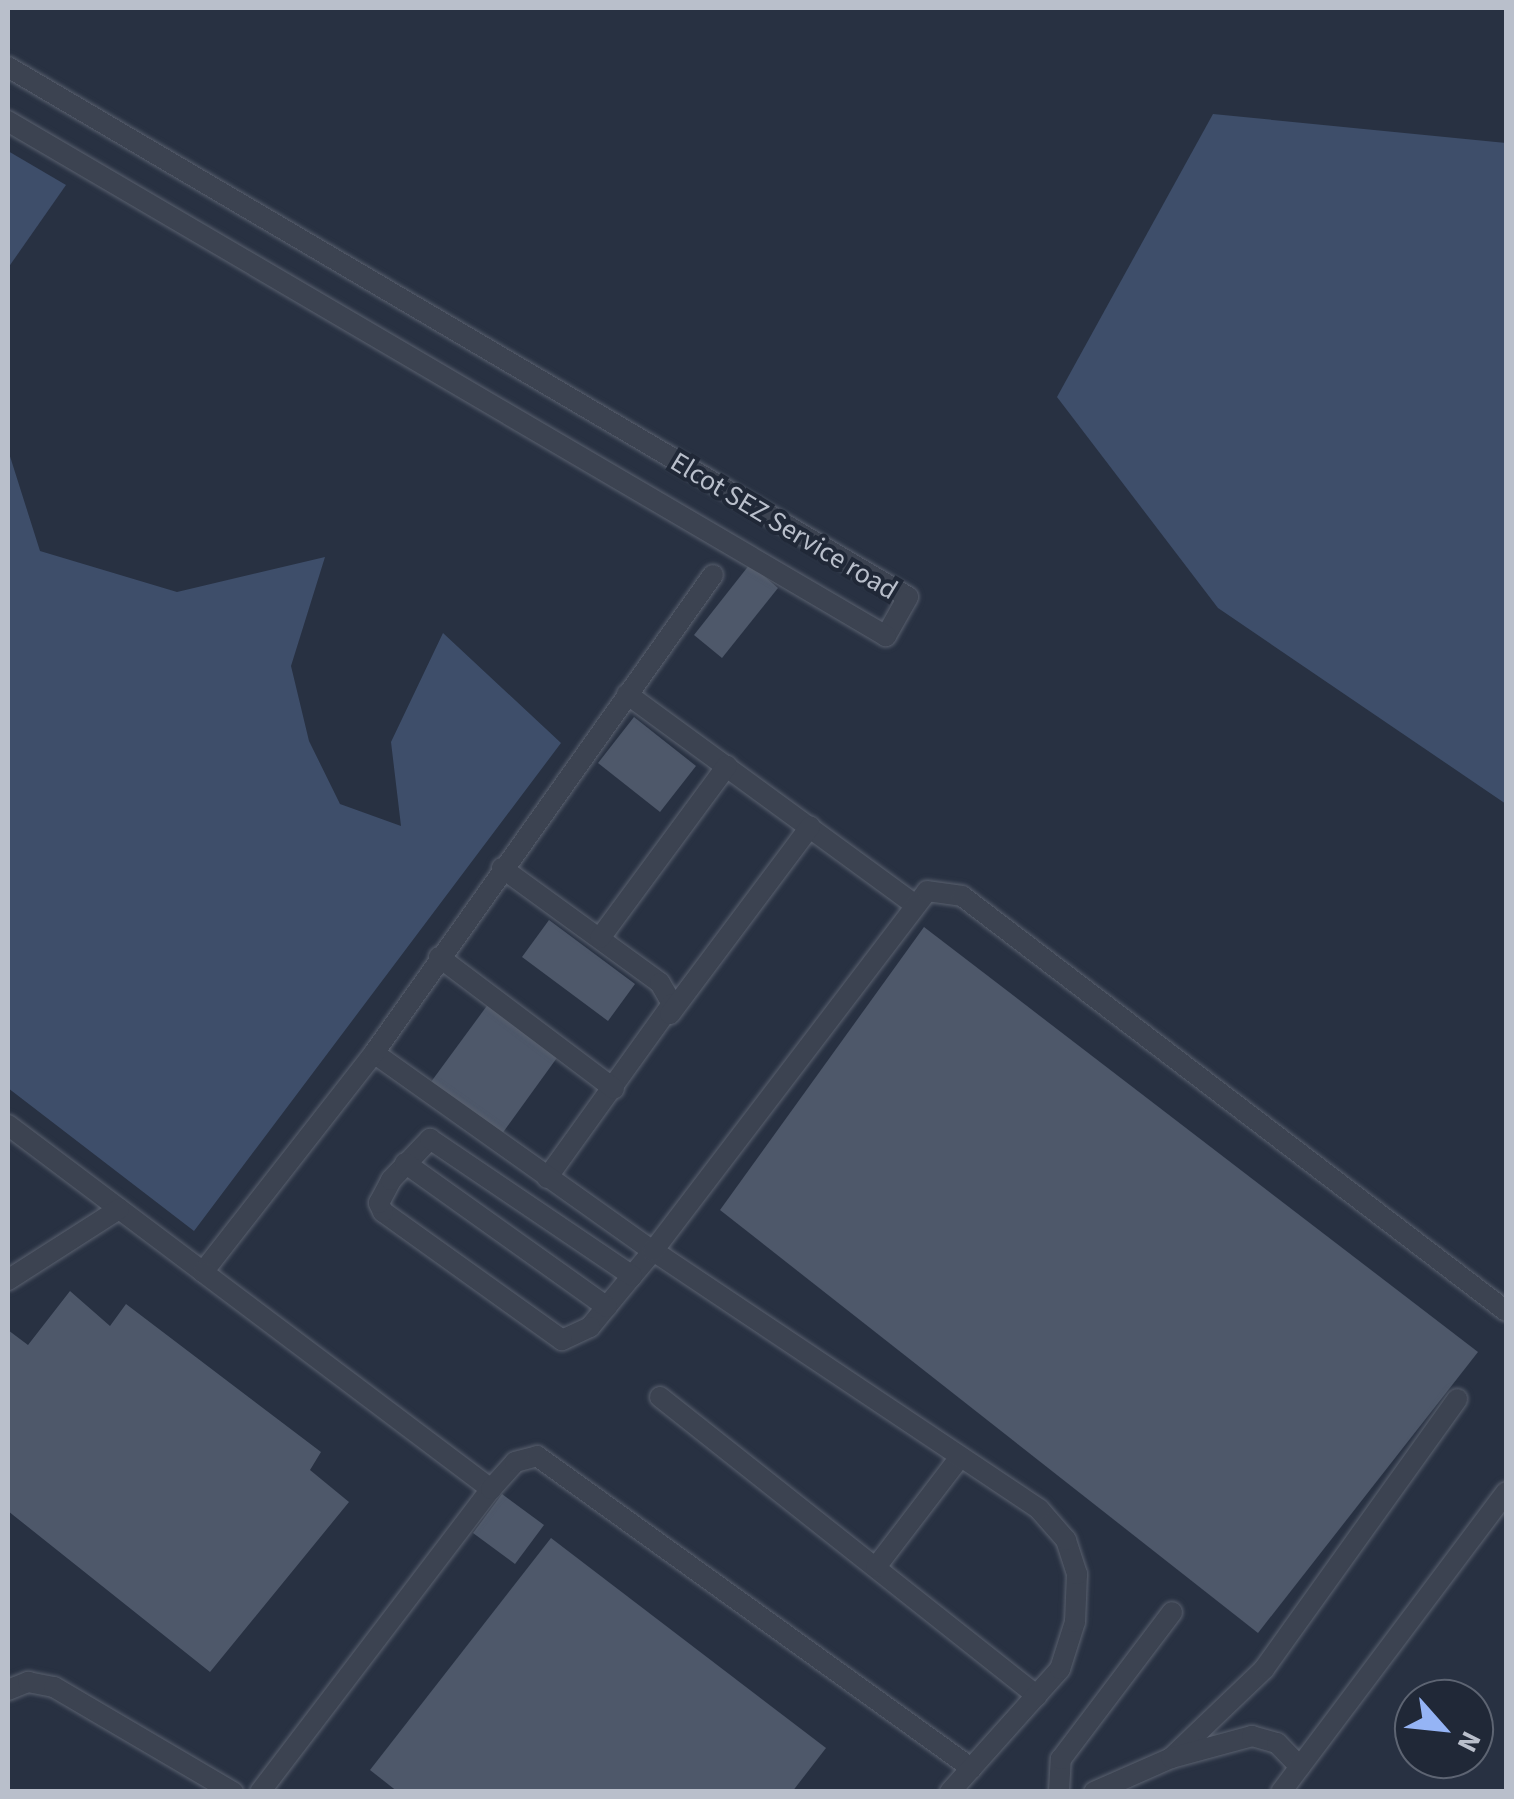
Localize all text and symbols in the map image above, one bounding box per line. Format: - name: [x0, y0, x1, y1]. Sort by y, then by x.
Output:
- street label: Elcot SEZ Service road: [664, 445, 904, 607]
- north arrow: [1394, 1679, 1494, 1779]
- text: N: [1447, 1724, 1491, 1759]

